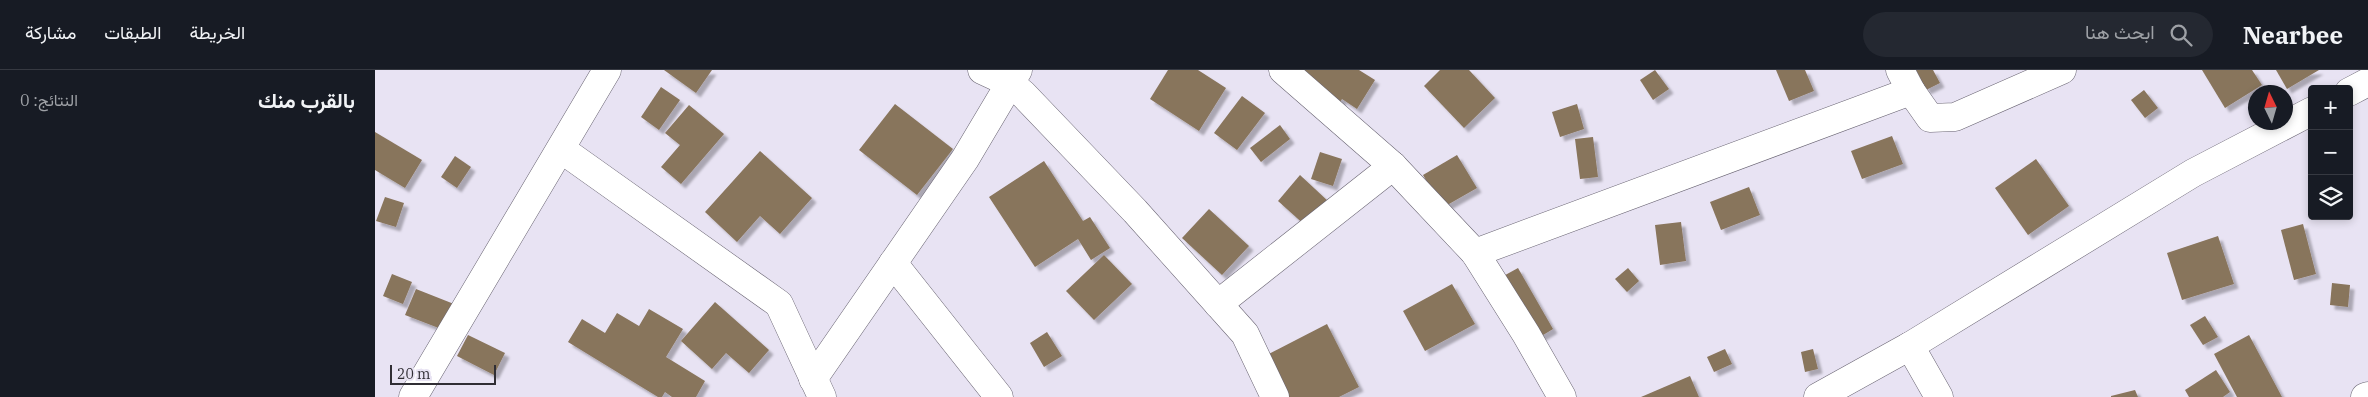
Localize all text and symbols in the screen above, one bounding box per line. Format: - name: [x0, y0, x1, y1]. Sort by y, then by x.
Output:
- search box: [1863, 12, 2213, 57]
- text: Nearbee: [2243, 19, 2343, 51]
- text: ابحث هنا: [2085, 20, 2155, 44]
- text: مشاركة: [25, 21, 76, 44]
- text: الطبقات: [104, 21, 161, 44]
- text: الخريطة: [189, 21, 245, 44]
- icon: search: [2167, 21, 2195, 49]
- north arrow: [2248, 85, 2293, 130]
- map controls: [2308, 85, 2353, 220]
- button: +: [2308, 85, 2353, 130]
- text: بالقرب منك: [258, 86, 355, 114]
- text: النتائج: 0: [20, 90, 78, 110]
- button: −: [2308, 130, 2353, 175]
- button: layers: [2308, 175, 2353, 220]
- scale bar: [390, 362, 496, 385]
- text: 20 m: [397, 365, 430, 383]

